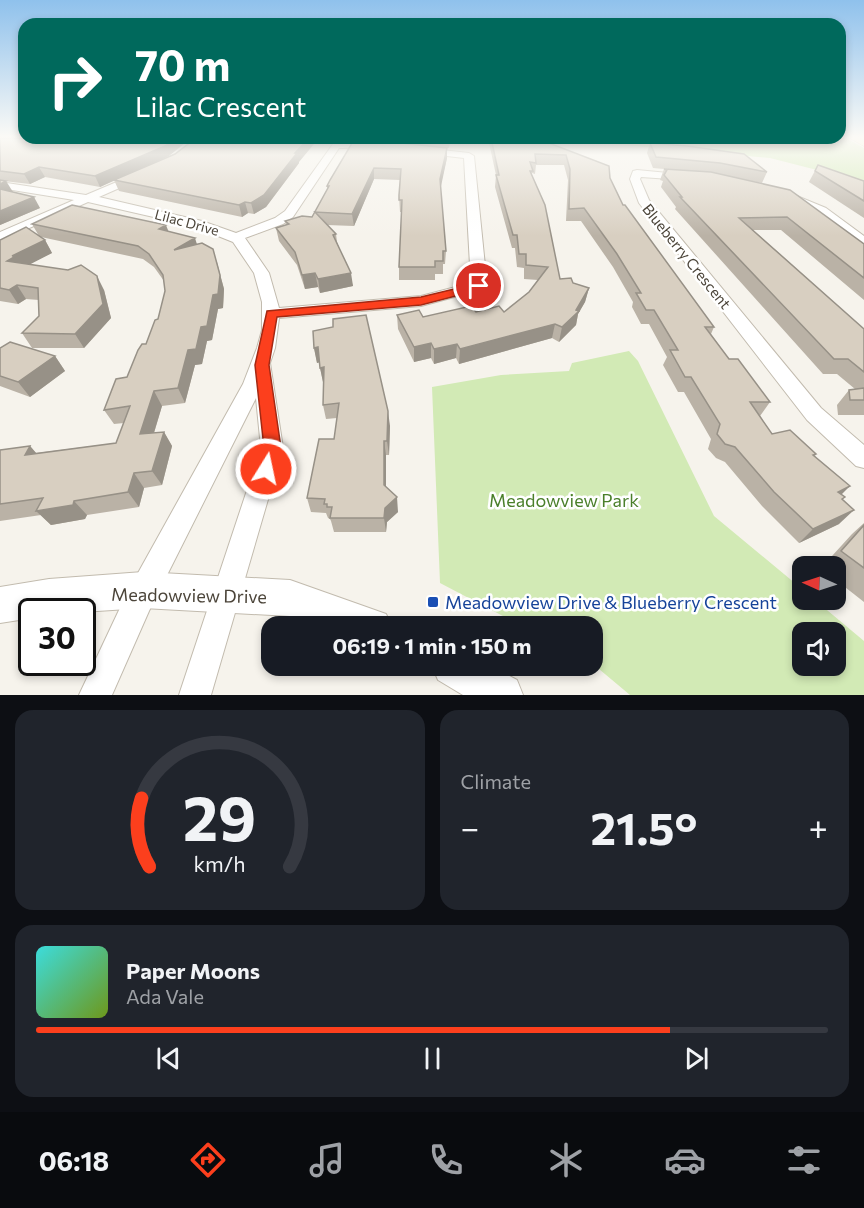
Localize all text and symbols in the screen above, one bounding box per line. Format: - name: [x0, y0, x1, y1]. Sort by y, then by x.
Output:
- text: 70 m: [135, 38, 230, 90]
- icon: right: [36, 42, 114, 120]
- text: Lilac Crescent: [135, 90, 306, 123]
- street label: Blueberry Crescent: [639, 200, 735, 312]
- street label: Lilac Drive: [153, 205, 221, 239]
- pin: [453, 260, 504, 311]
- icon: arrive: [462, 269, 495, 302]
- position arrow: [234, 437, 298, 501]
- park label: Meadowview Park: [489, 489, 639, 511]
- north arrow: [792, 556, 846, 610]
- map controls: [792, 556, 846, 676]
- street label: Meadowview Drive: [111, 583, 267, 607]
- place label: Meadowview Drive & Blueberry Crescent: [445, 591, 777, 613]
- marker: Meadowview Drive & Blueberry Crescent: [426, 595, 440, 609]
- speed limit sign: 30: [18, 598, 96, 676]
- button: sound: [792, 622, 846, 676]
- text: 06:19 · 1 min · 150 m: [333, 632, 532, 659]
- text: Climate: [461, 769, 531, 793]
- text: 29: [183, 778, 257, 854]
- text: 21.5°: [590, 799, 697, 854]
- text: −: [461, 806, 479, 847]
- text: +: [809, 806, 828, 847]
- text: km/h: [194, 850, 246, 876]
- text: Paper Moons: [126, 957, 260, 984]
- text: Ada Vale: [126, 984, 204, 1008]
- icon: previous: [152, 1042, 185, 1075]
- icon: pause: [416, 1042, 449, 1075]
- icon: next: [680, 1042, 713, 1075]
- icon: directions: [187, 1139, 229, 1181]
- icon: music: [306, 1139, 348, 1181]
- icon: phone: [425, 1139, 467, 1181]
- icon: climate: [545, 1139, 587, 1181]
- icon: car: [664, 1139, 706, 1181]
- icon: filters: [783, 1139, 825, 1181]
- text: 06:18: [39, 1144, 109, 1177]

